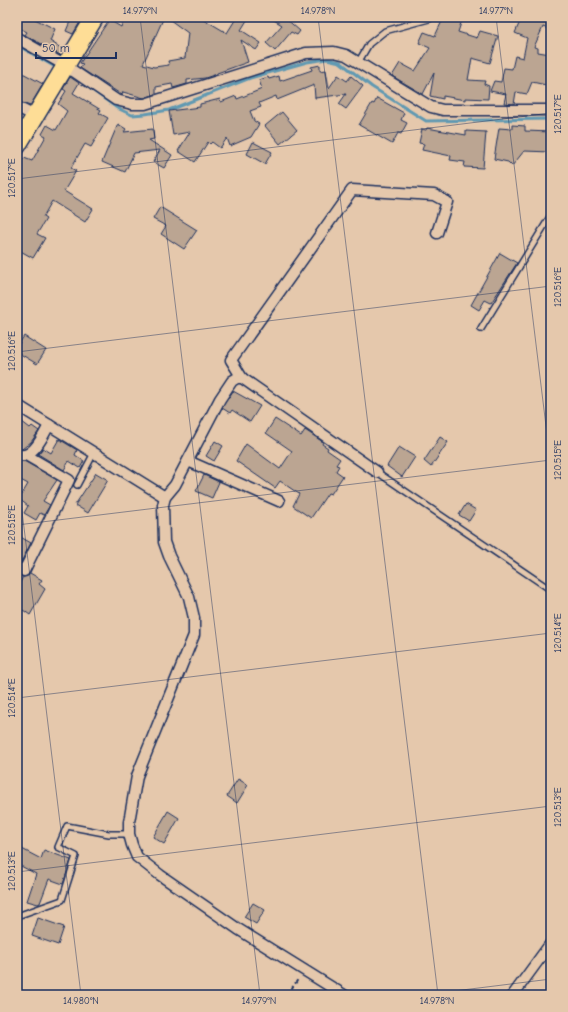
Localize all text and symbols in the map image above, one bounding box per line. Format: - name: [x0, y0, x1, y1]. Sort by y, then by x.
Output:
- text: 14.979°N: [123, 5, 157, 17]
- text: 14.978°N: [301, 5, 335, 17]
- text: 14.977°N: [479, 5, 513, 17]
- scale bar: [36, 34, 116, 60]
- text: 50 m: [42, 41, 70, 55]
- text: 120.517°E: [552, 94, 564, 134]
- text: 120.517°E: [6, 158, 18, 198]
- text: 120.516°E: [552, 267, 564, 307]
- text: 120.516°E: [6, 331, 18, 371]
- text: 120.515°E: [552, 440, 564, 480]
- text: 120.515°E: [6, 505, 18, 545]
- text: 120.514°E: [552, 613, 564, 653]
- text: 120.514°E: [6, 678, 18, 718]
- text: 120.513°E: [552, 787, 564, 827]
- text: 120.513°E: [6, 851, 18, 891]
- text: 14.980°N: [63, 995, 99, 1007]
- text: 14.979°N: [242, 995, 276, 1007]
- text: 14.978°N: [420, 995, 454, 1007]

